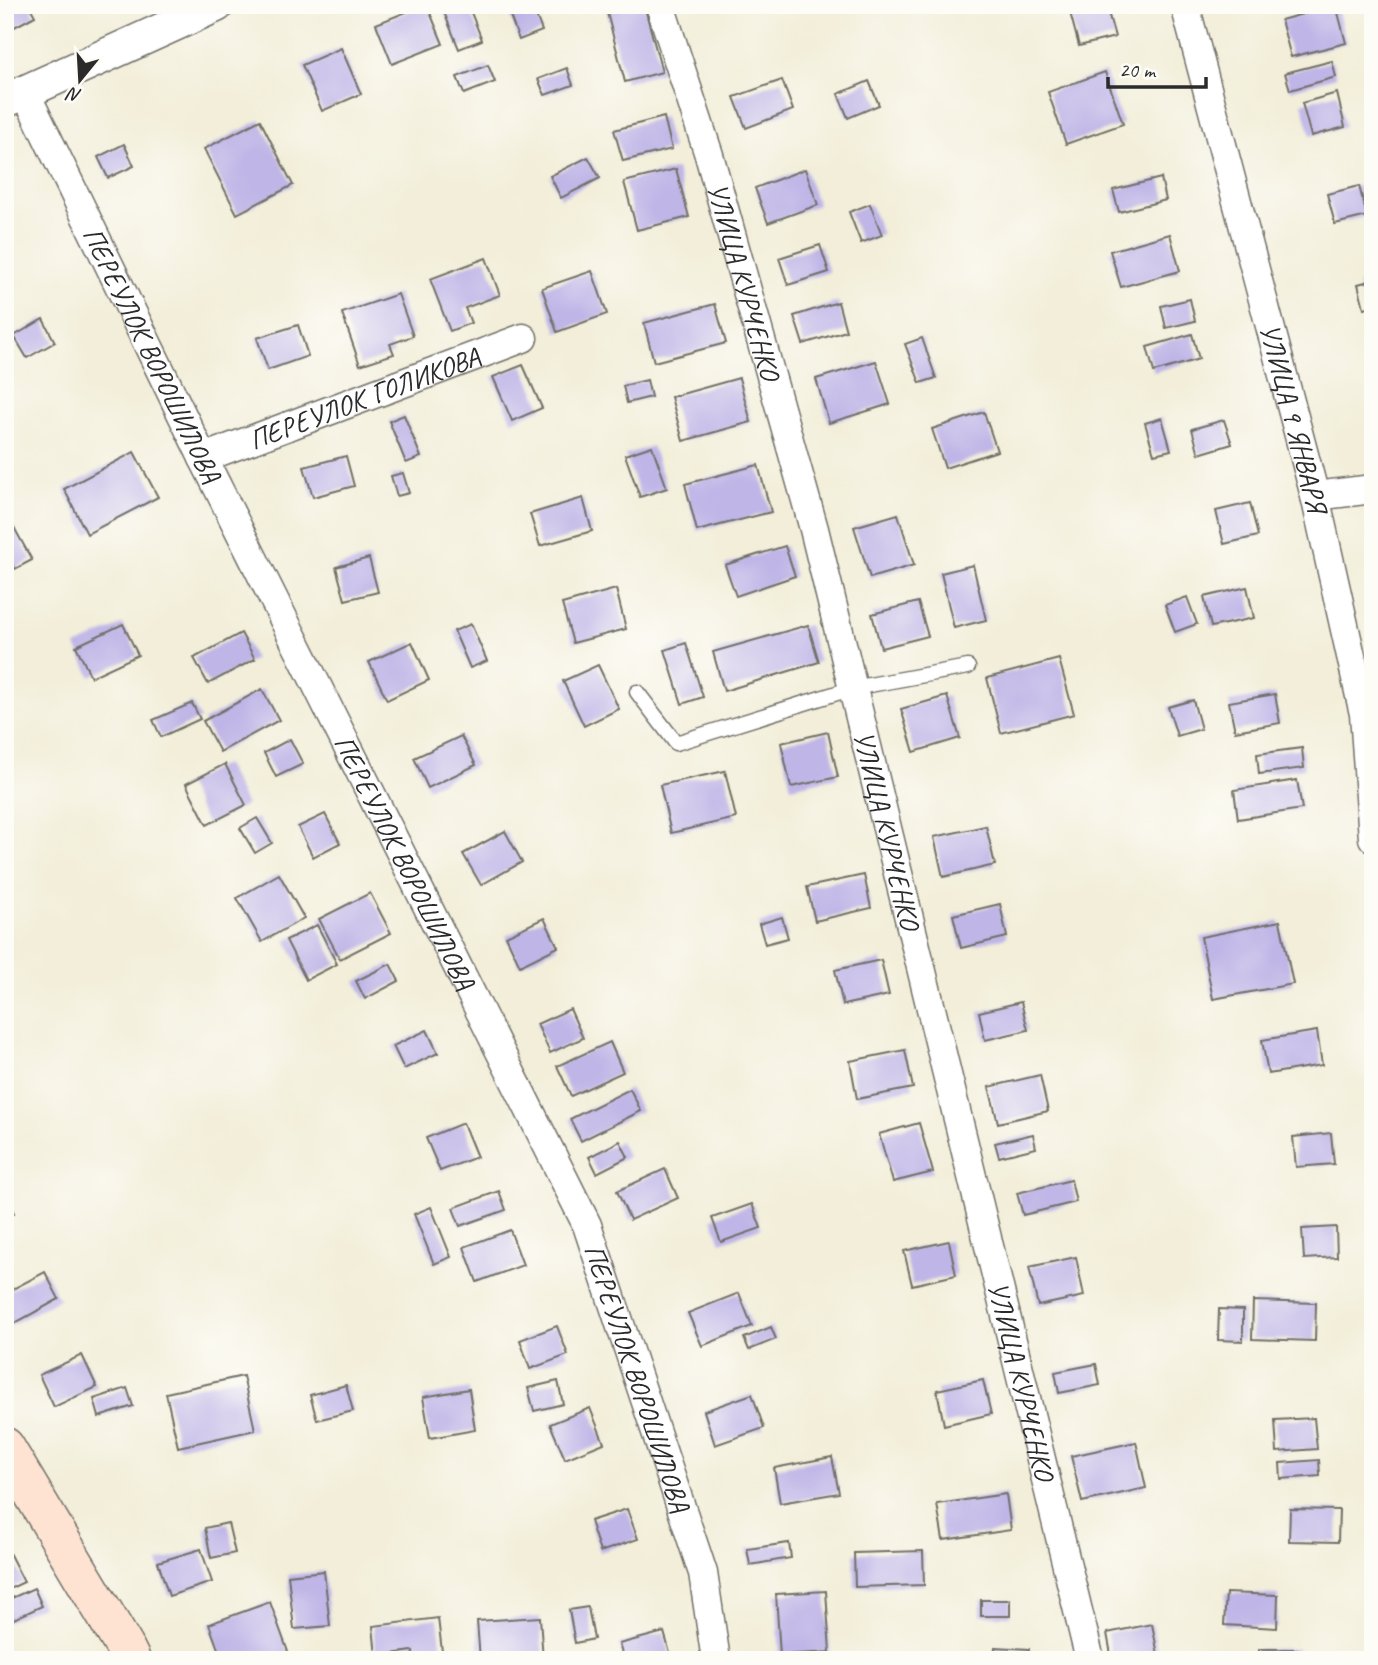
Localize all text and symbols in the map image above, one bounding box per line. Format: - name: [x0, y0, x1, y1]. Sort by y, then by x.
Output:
- north arrow: [46, 46, 116, 116]
- scale bar: [1108, 46, 1206, 90]
- text: 20 m: [1119, 57, 1157, 83]
- text: N: [63, 81, 84, 108]
- street label: УЛИЦА КУРЧЕНКО: [700, 179, 790, 387]
- street label: ПЕРЕУЛОК ВОРОШИЛОВА: [76, 221, 230, 489]
- street label: УЛИЦА 9 ЯНВАРЯ: [1253, 320, 1336, 519]
- street label: ПЕРЕУЛОК ГОЛИКОВА: [244, 338, 485, 457]
- street label: УЛИЦА КУРЧЕНКО: [846, 727, 929, 936]
- street label: ПЕРЕУЛОК ВОРОШИЛОВА: [327, 729, 484, 996]
- street label: ПЕРЕУЛОК ВОРОШИЛОВА: [577, 1240, 699, 1517]
- street label: УЛИЦА КУРЧЕНКО: [981, 1278, 1064, 1487]

